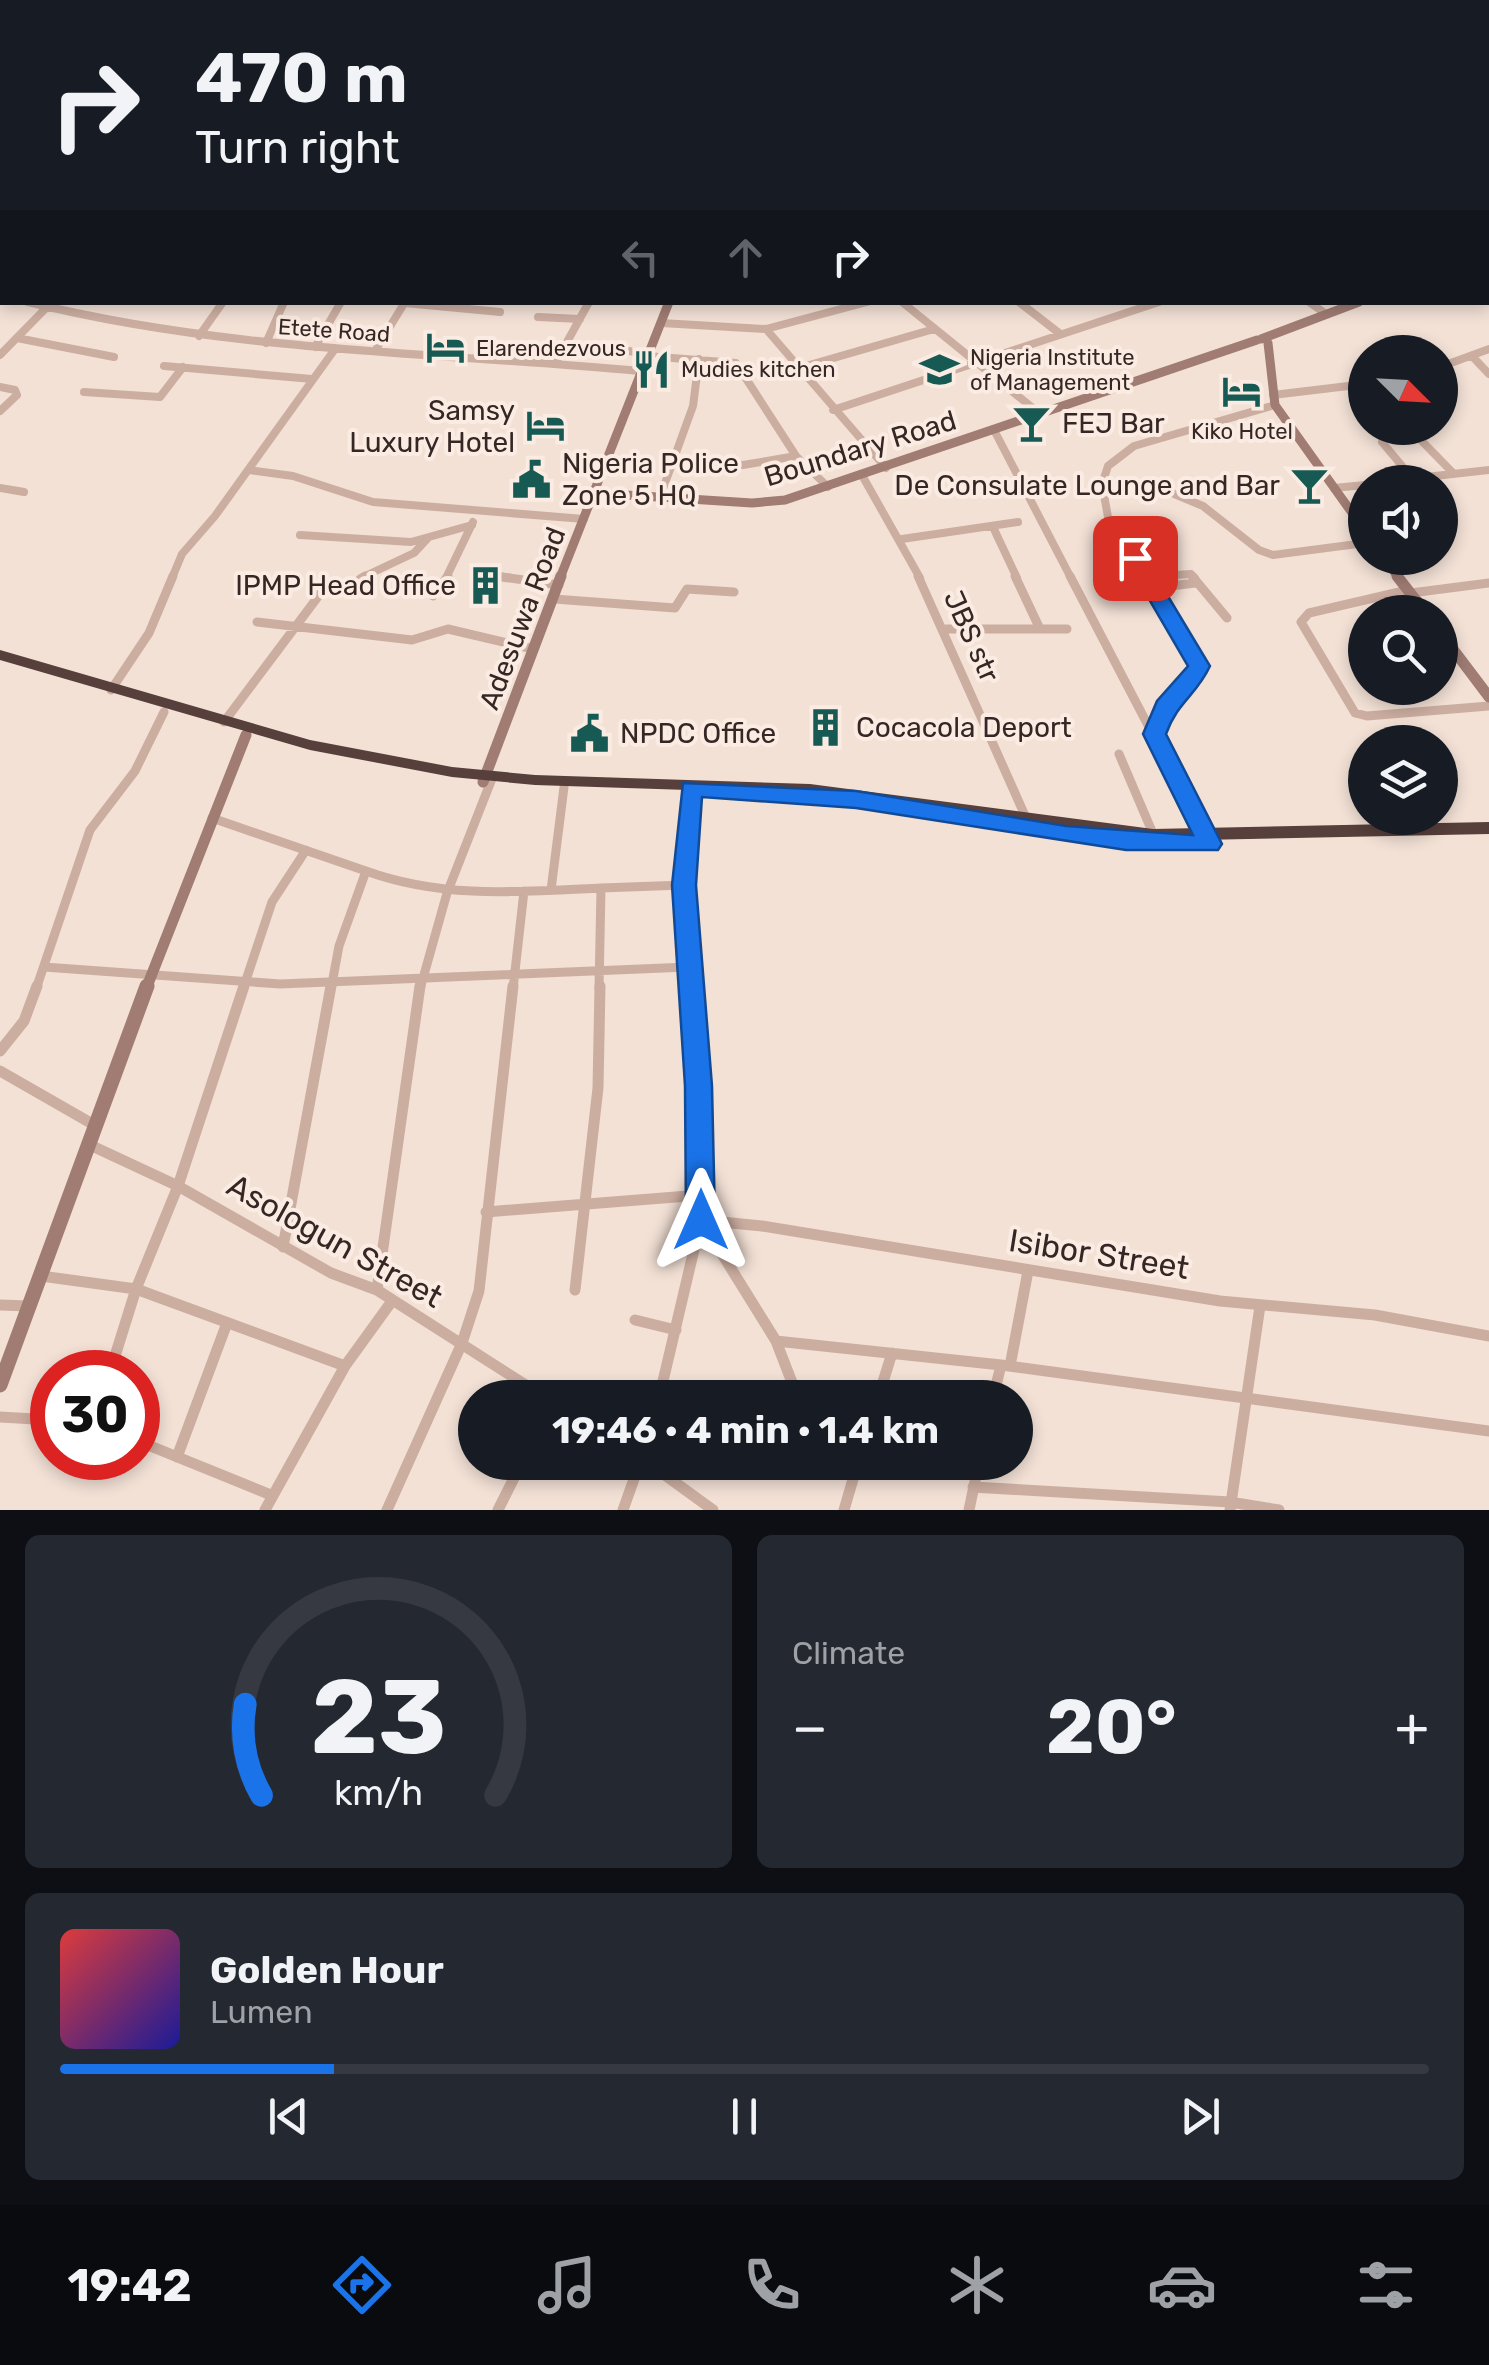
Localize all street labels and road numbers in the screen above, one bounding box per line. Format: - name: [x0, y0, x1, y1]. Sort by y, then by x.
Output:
- street label: Etete Road: [277, 313, 391, 348]
- street label: Boundary Road: [760, 404, 960, 493]
- street label: Adesuwa Road: [473, 522, 572, 714]
- street label: JBS str: [937, 585, 1006, 687]
- street label: Asologun Street: [221, 1166, 449, 1316]
- street label: Isibor Street: [1006, 1221, 1192, 1287]

